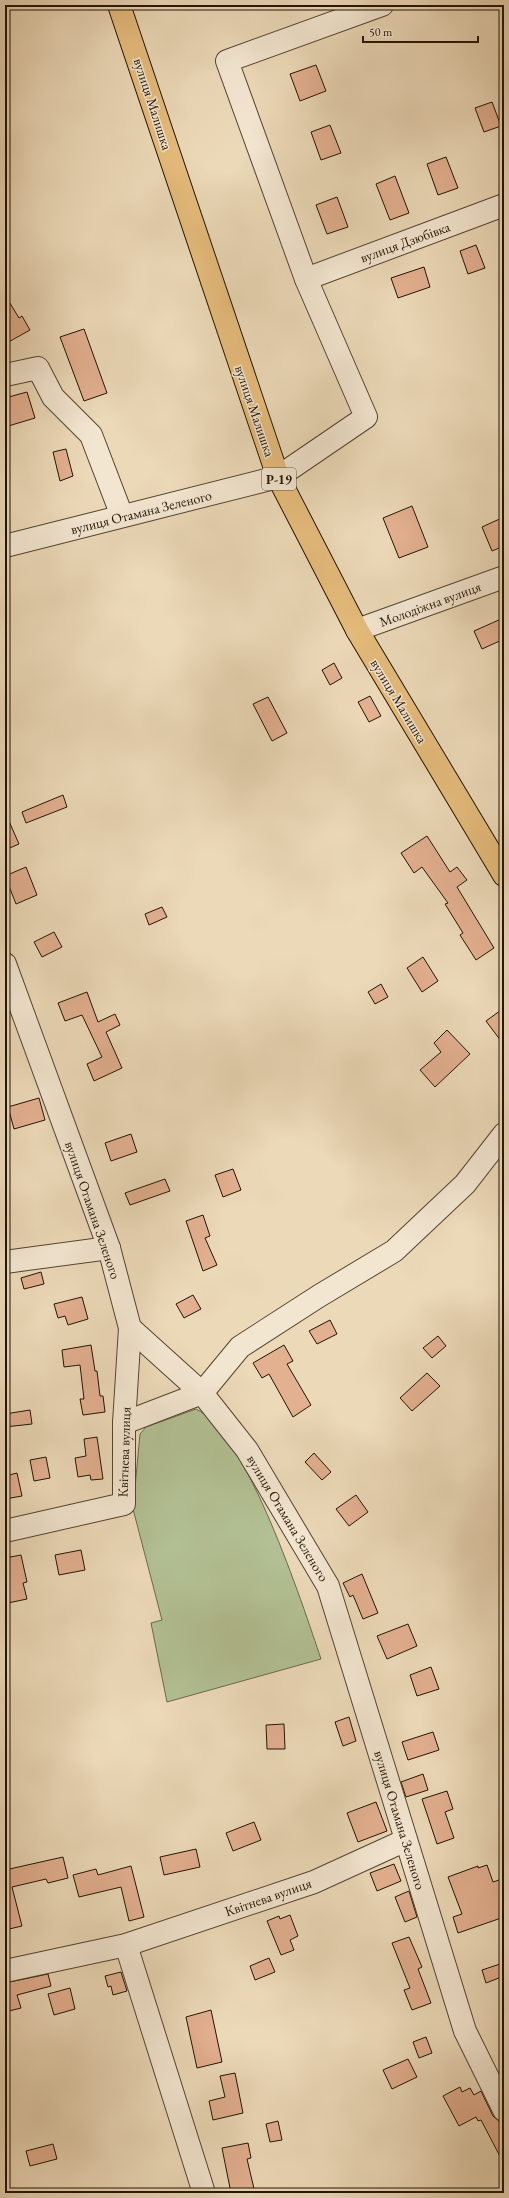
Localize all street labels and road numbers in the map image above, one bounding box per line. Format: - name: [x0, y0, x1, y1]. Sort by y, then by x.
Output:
- street label: вулиця Малишка: [130, 56, 176, 153]
- street label: вулиця Дзюбівка: [358, 217, 453, 267]
- street label: вулиця Малишка: [231, 363, 279, 460]
- road number: Р-19: [262, 468, 296, 490]
- street label: вулиця Отамана Зеленого: [69, 486, 213, 538]
- street label: Молодіжна вулиця: [377, 577, 483, 631]
- street label: вулиця Малишка: [367, 655, 432, 747]
- street label: вулиця Отамана Зеленого: [61, 1139, 125, 1281]
- street label: Квітнева вулиця: [113, 1406, 135, 1498]
- street label: вулиця Отамана Зеленого: [243, 1451, 333, 1585]
- street label: вулиця Отамана Зеленого: [370, 1748, 430, 1892]
- street label: Квітнева вулиця: [222, 1874, 314, 1920]

